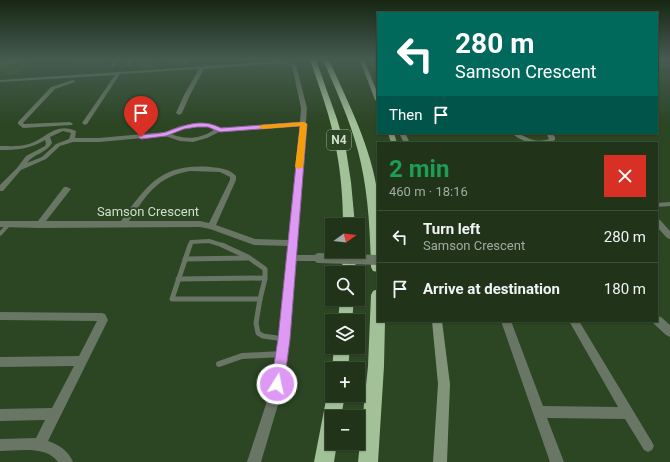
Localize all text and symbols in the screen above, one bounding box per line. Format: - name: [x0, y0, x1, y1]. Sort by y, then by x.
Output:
- text: 280 m: [455, 27, 534, 60]
- icon: left: [389, 28, 441, 80]
- text: Samson Crescent: [455, 61, 597, 82]
- pin: [124, 96, 158, 137]
- icon: arrive: [130, 102, 152, 124]
- icon: arrive: [430, 104, 452, 126]
- text: Then: [389, 106, 422, 124]
- road number: N4: [327, 130, 351, 150]
- text: 2 min: [389, 155, 449, 183]
- button: close: [604, 155, 646, 197]
- text: 460 m · 18:16: [389, 184, 468, 199]
- street label: Samson Crescent: [97, 204, 199, 219]
- north arrow: [325, 218, 365, 258]
- map controls: [325, 218, 365, 450]
- text: Turn left: [423, 220, 480, 238]
- icon: left: [389, 226, 411, 248]
- text: 280 m: [604, 228, 646, 246]
- text: Samson Crescent: [423, 238, 525, 253]
- button: search: [325, 266, 365, 306]
- icon: arrive: [389, 278, 411, 300]
- text: Arrive at destination: [423, 280, 560, 298]
- text: 180 m: [604, 280, 646, 298]
- button: layers: [325, 314, 365, 354]
- button: +: [325, 362, 365, 402]
- position arrow: [256, 363, 298, 405]
- button: −: [325, 410, 365, 450]

